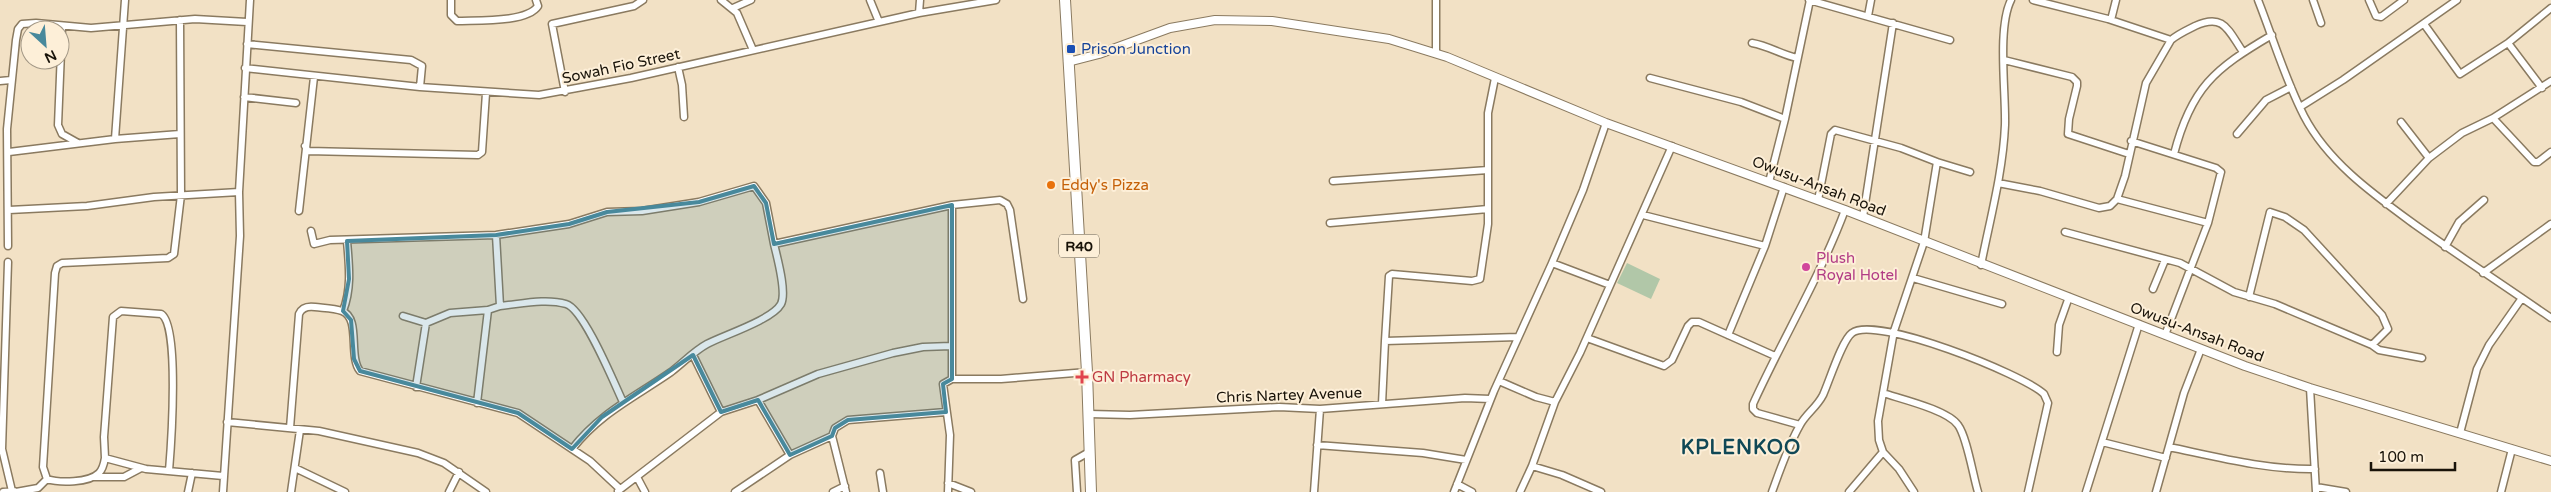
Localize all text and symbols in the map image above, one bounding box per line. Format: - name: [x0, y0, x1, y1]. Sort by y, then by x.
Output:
- north arrow: [20, 20, 70, 70]
- place label: Prison Junction: [1081, 40, 1191, 58]
- marker: Prison Junction: [1065, 43, 1077, 55]
- street label: Sowah Fio Street: [560, 45, 682, 87]
- text: N: [42, 46, 59, 66]
- street label: Owusu-Ansah Road: [1749, 152, 1889, 220]
- place label: Eddy's Pizza: [1061, 176, 1149, 194]
- marker: Eddy's Pizza: [1045, 179, 1057, 191]
- road number: R40: [1059, 235, 1099, 258]
- place label: Plush Royal Hotel: [1816, 249, 1898, 284]
- marker: Plush Royal Hotel: [1800, 261, 1812, 273]
- street label: Owusu-Ansah Road: [2127, 298, 2267, 366]
- place label: GN Pharmacy: [1092, 368, 1191, 386]
- marker: GN Pharmacy: [1076, 371, 1088, 383]
- street label: Chris Nartey Avenue: [1216, 383, 1362, 407]
- district label: KPLENKOO: [1681, 436, 1801, 460]
- scale bar: [2371, 440, 2455, 472]
- text: 100 m: [2378, 448, 2424, 466]

